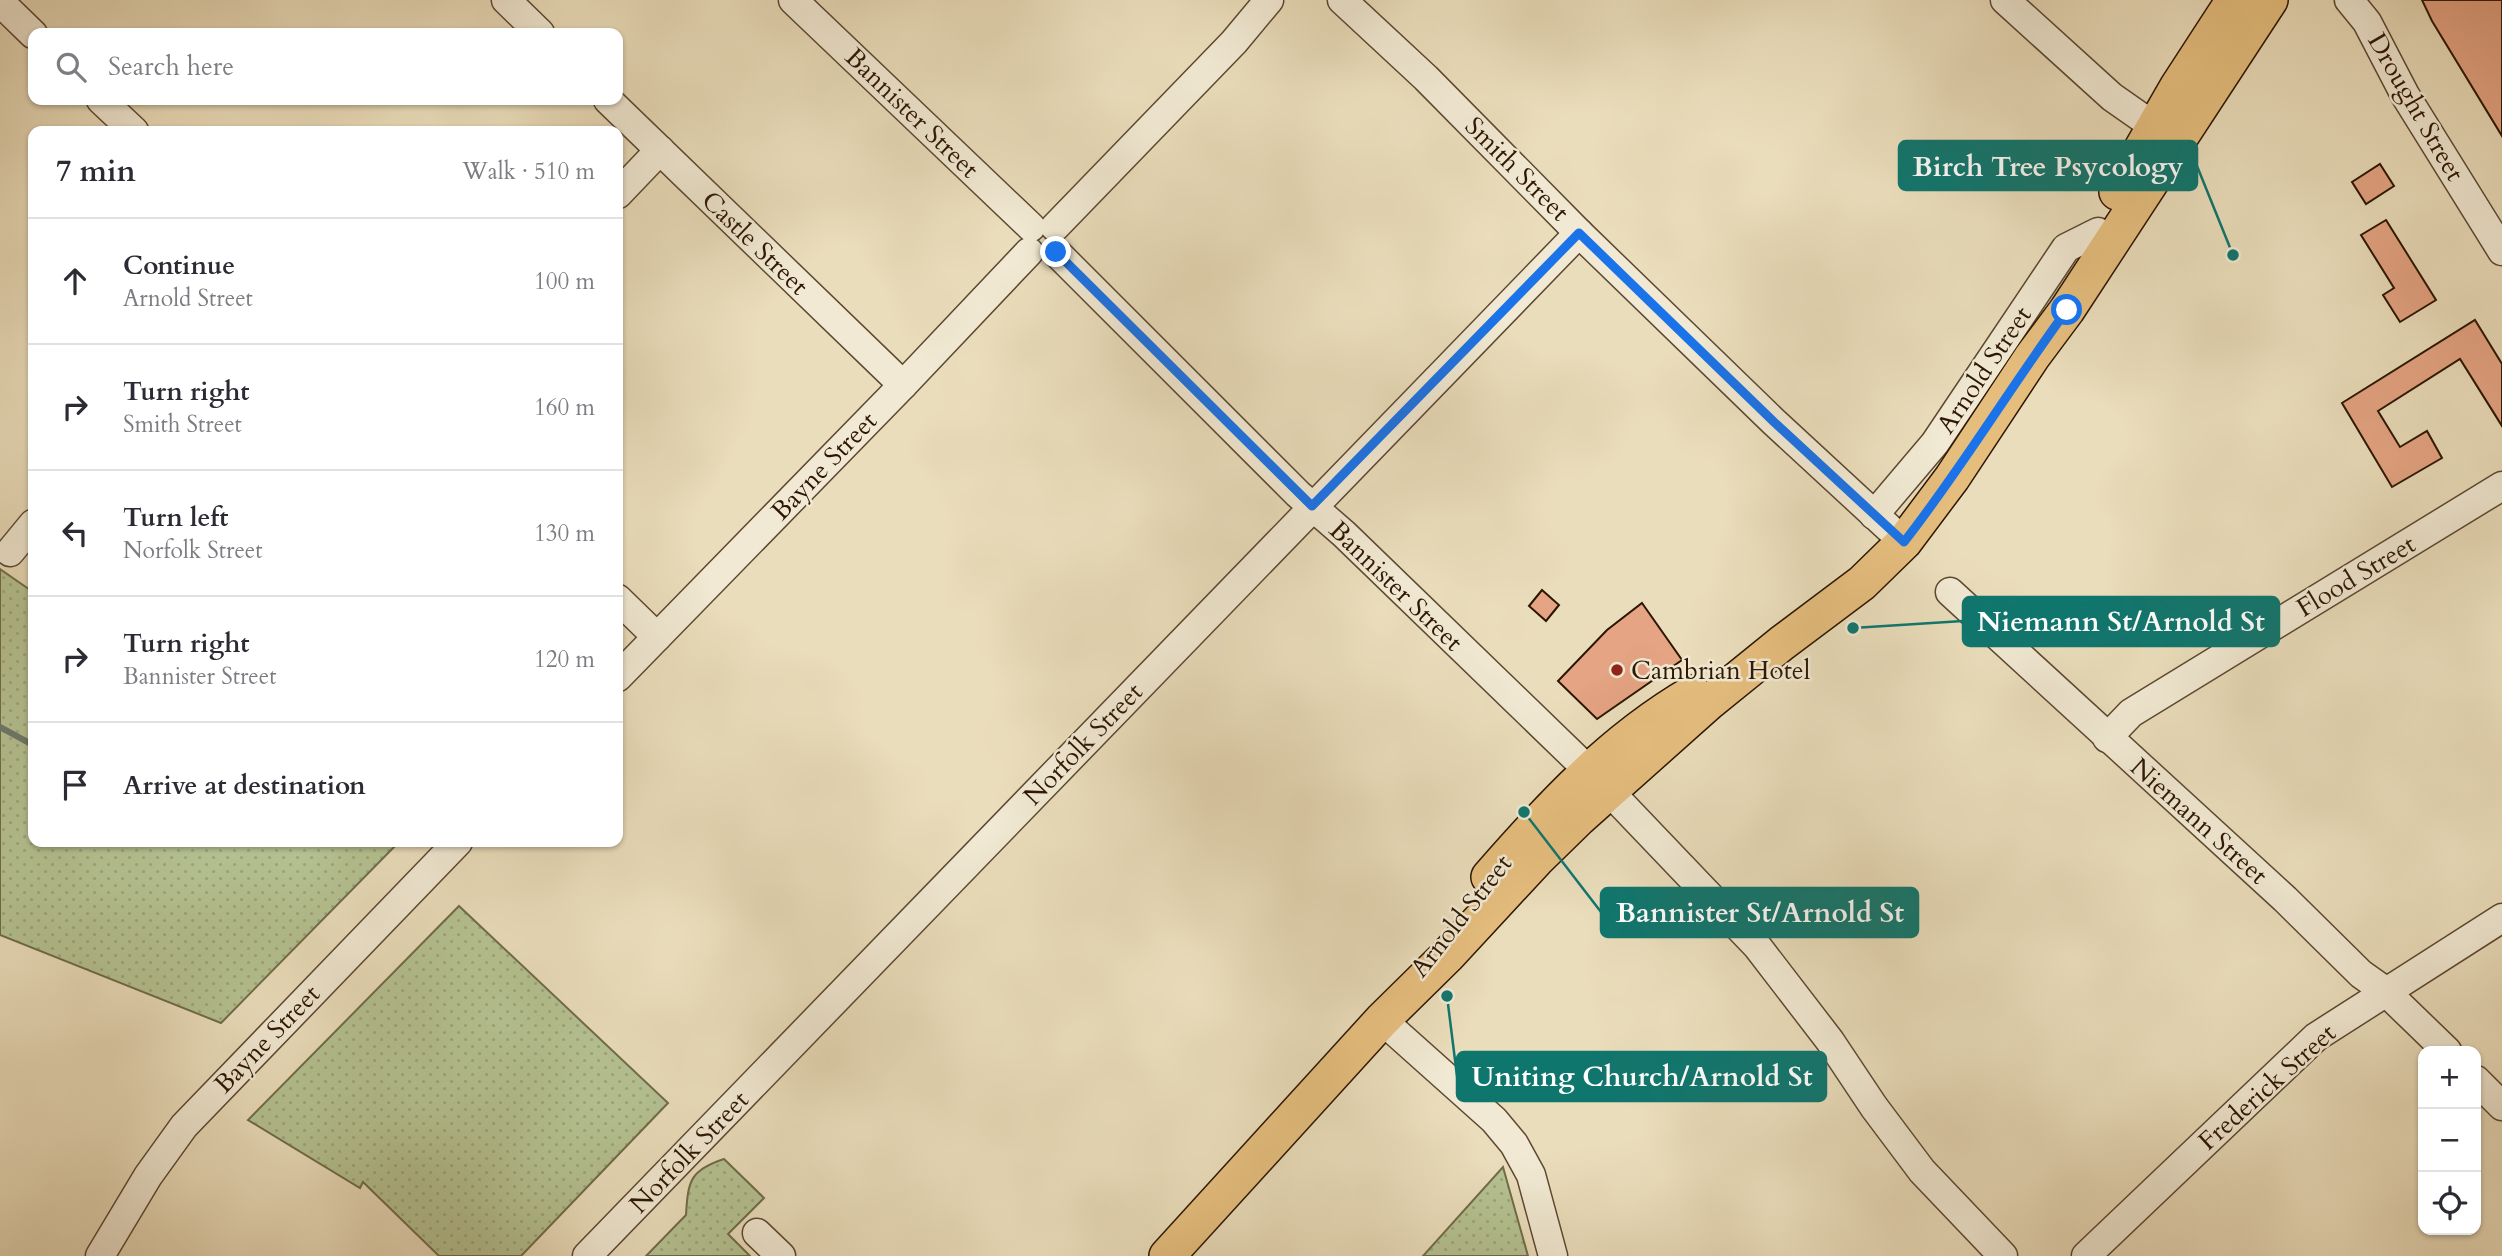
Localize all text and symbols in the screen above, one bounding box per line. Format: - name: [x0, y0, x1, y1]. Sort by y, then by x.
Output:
- street label: Drought Street: [2359, 27, 2473, 187]
- search box: [28, 28, 623, 105]
- street label: Bannister Street: [837, 40, 987, 186]
- icon: search: [52, 48, 90, 86]
- text: Search here: [108, 49, 234, 84]
- street label: Smith Street: [1457, 109, 1577, 229]
- callout: Birch Tree Psycology: [1899, 141, 2197, 190]
- text: Birch Tree Psycology: [1913, 148, 2183, 186]
- text: 7 min: [56, 151, 136, 192]
- text: Walk · 510 m: [462, 156, 595, 187]
- street label: Castle Street: [694, 183, 816, 303]
- route end: [1040, 236, 1071, 267]
- text: Continue: [123, 248, 235, 283]
- icon: ahead: [56, 262, 94, 300]
- text: 100 m: [534, 266, 595, 297]
- text: Arnold Street: [123, 283, 253, 314]
- route start: [2051, 294, 2082, 325]
- street label: Arnold Street: [1928, 299, 2040, 441]
- text: Turn right: [123, 374, 250, 409]
- icon: right: [56, 388, 94, 426]
- text: 160 m: [534, 392, 595, 423]
- street label: Bayne Street: [763, 404, 885, 528]
- text: Smith Street: [123, 409, 242, 440]
- text: Turn left: [123, 500, 228, 535]
- street label: Bannister Street: [1321, 513, 1471, 659]
- icon: left: [56, 514, 94, 552]
- text: 130 m: [534, 518, 595, 549]
- street label: Flood Street: [2290, 527, 2422, 625]
- text: Norfolk Street: [123, 535, 263, 566]
- callout: Niemann St/Arnold St: [1963, 597, 2279, 646]
- text: Niemann St/Arnold St: [1977, 603, 2265, 641]
- text: Turn right: [123, 626, 250, 661]
- icon: right: [56, 640, 94, 678]
- text: 120 m: [534, 644, 595, 675]
- place label: Cambrian Hotel: [1631, 653, 1811, 688]
- text: Bannister Street: [123, 661, 277, 692]
- marker: Cambrian Hotel: [1609, 662, 1625, 678]
- street label: Norfolk Street: [1016, 675, 1150, 813]
- street label: Niemann Street: [2123, 750, 2275, 892]
- icon: arrive: [56, 766, 94, 804]
- text: Arrive at destination: [123, 768, 366, 803]
- street label: Arnold Street: [1402, 847, 1520, 985]
- callout: Bannister St/Arnold St: [1601, 888, 1918, 937]
- text: Bannister St/Arnold St: [1616, 894, 1904, 932]
- street label: Bayne Street: [206, 977, 328, 1101]
- street label: Frederick Street: [2191, 1016, 2343, 1158]
- map controls: [2418, 1046, 2481, 1235]
- button: +: [2418, 1046, 2481, 1109]
- callout: Uniting Church/Arnold St: [1457, 1052, 1826, 1101]
- text: Uniting Church/Arnold St: [1471, 1058, 1813, 1096]
- street label: Norfolk Street: [622, 1083, 756, 1221]
- button: −: [2418, 1109, 2481, 1172]
- button: locate: [2418, 1172, 2481, 1235]

